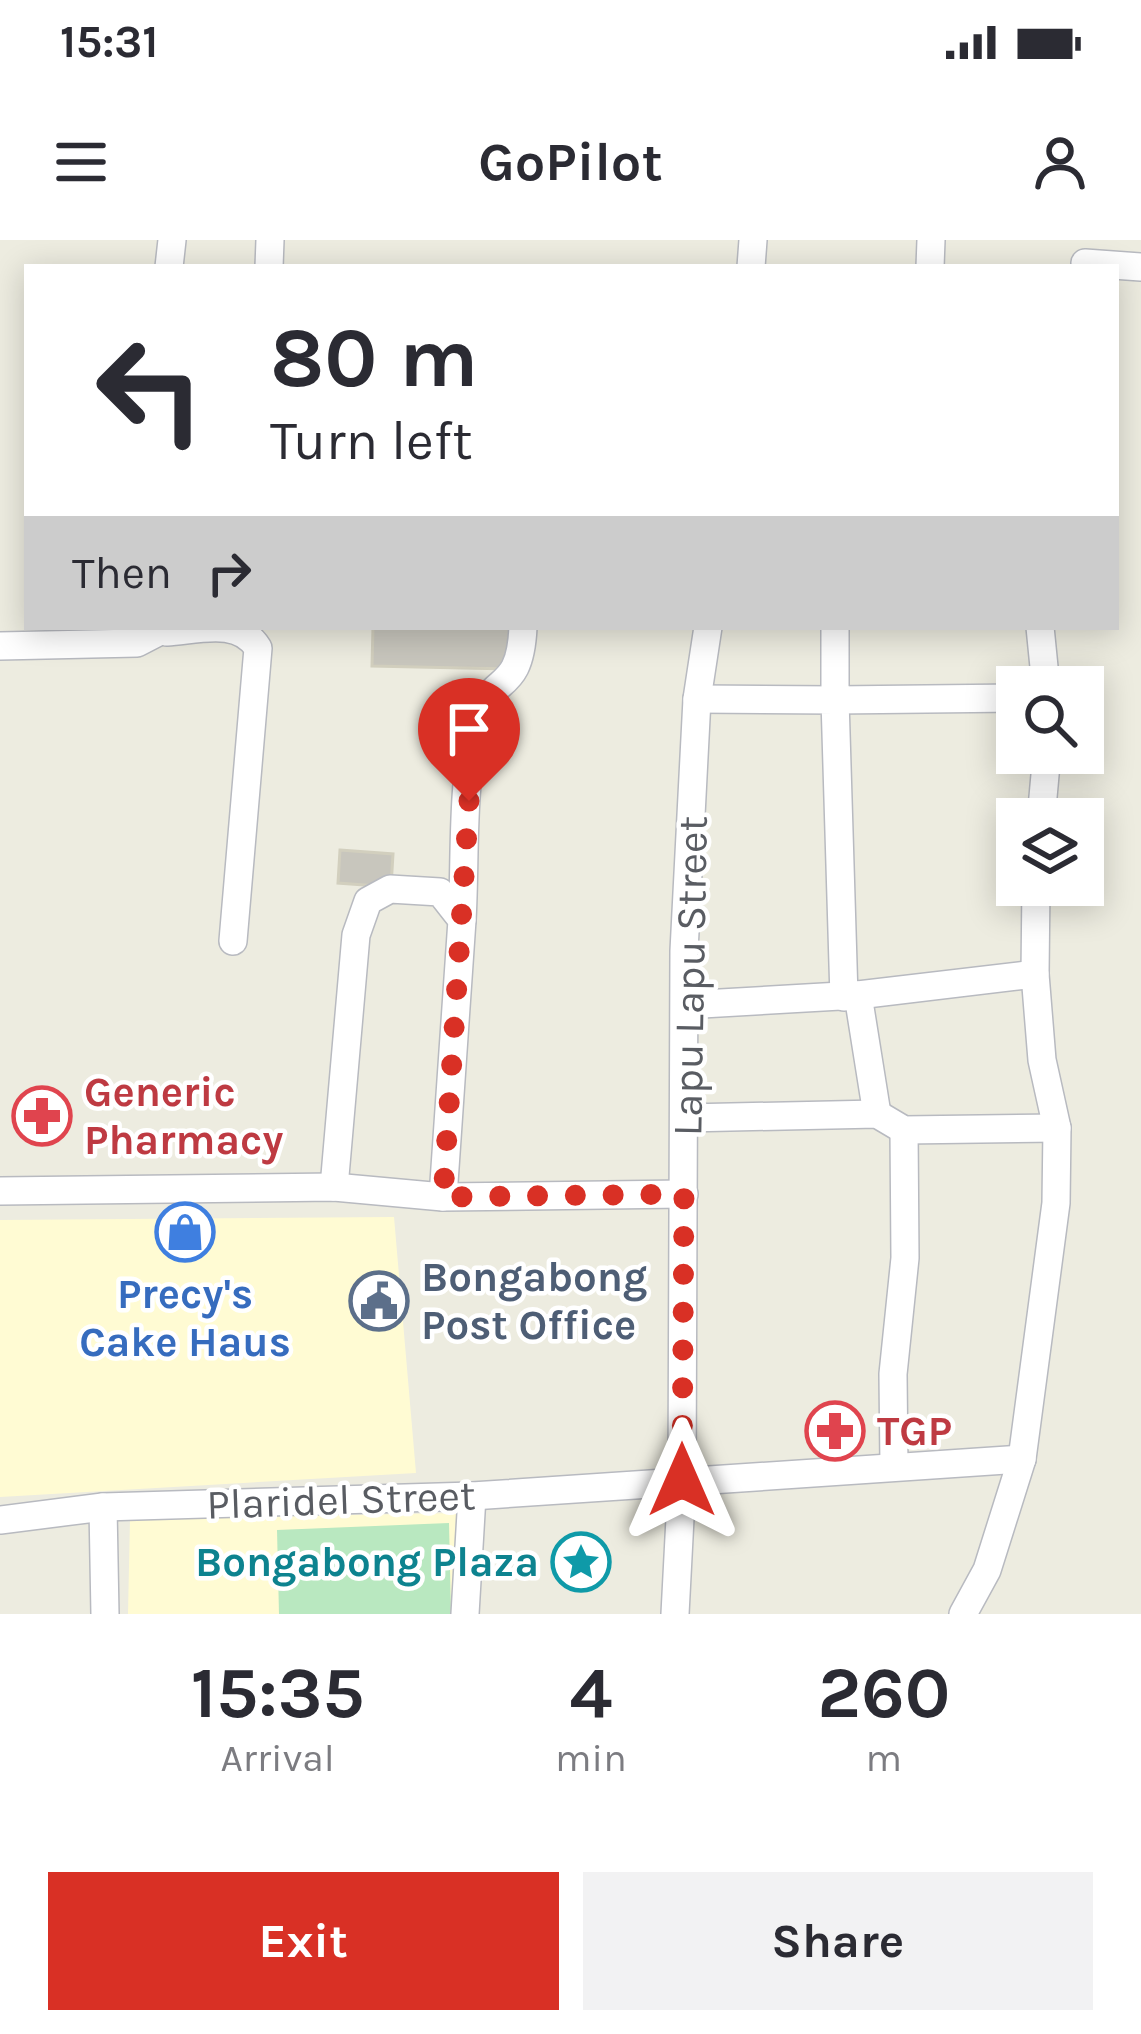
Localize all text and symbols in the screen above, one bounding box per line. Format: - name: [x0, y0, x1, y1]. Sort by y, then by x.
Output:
- text: 15:31: [60, 16, 158, 68]
- icon: menu: [48, 129, 114, 195]
- icon: person: [1027, 129, 1093, 195]
- text: GoPilot: [478, 130, 663, 194]
- text: 80 m: [270, 309, 478, 407]
- icon: left: [72, 312, 228, 468]
- text: Turn left: [270, 409, 473, 473]
- icon: right: [196, 540, 262, 606]
- text: Then: [72, 547, 172, 599]
- map controls: [996, 666, 1104, 906]
- button: search: [996, 666, 1104, 774]
- pin: [418, 678, 520, 801]
- icon: arrive: [436, 696, 502, 762]
- button: layers: [996, 798, 1104, 906]
- street label: Lapu Lapu Street: [662, 815, 718, 1137]
- place label: Generic Pharmacy: [84, 1067, 283, 1165]
- pharmacy icon: Generic Pharmacy: [11, 1085, 73, 1147]
- shop icon: Precy's Cake Haus: [154, 1201, 216, 1263]
- place label: Bongabong Post Office: [421, 1252, 647, 1350]
- place label: Precy's Cake Haus: [79, 1269, 291, 1367]
- public building icon: Bongabong Post Office: [348, 1270, 410, 1332]
- pharmacy icon: TGP: [804, 1400, 866, 1462]
- place label: TGP: [877, 1406, 952, 1456]
- position arrow: [619, 1417, 745, 1543]
- street label: Plaridel Street: [206, 1470, 476, 1530]
- place icon: Bongabong Plaza: [550, 1531, 612, 1593]
- place label: Bongabong Plaza: [195, 1537, 539, 1587]
- text: 15:35: [191, 1651, 364, 1735]
- text: 4: [569, 1651, 612, 1735]
- text: 260: [817, 1651, 950, 1735]
- text: Arrival: [220, 1735, 335, 1781]
- text: min: [555, 1735, 627, 1781]
- text: m: [866, 1735, 902, 1781]
- button: Exit: [48, 1872, 559, 2010]
- button: Share: [583, 1872, 1093, 2010]

